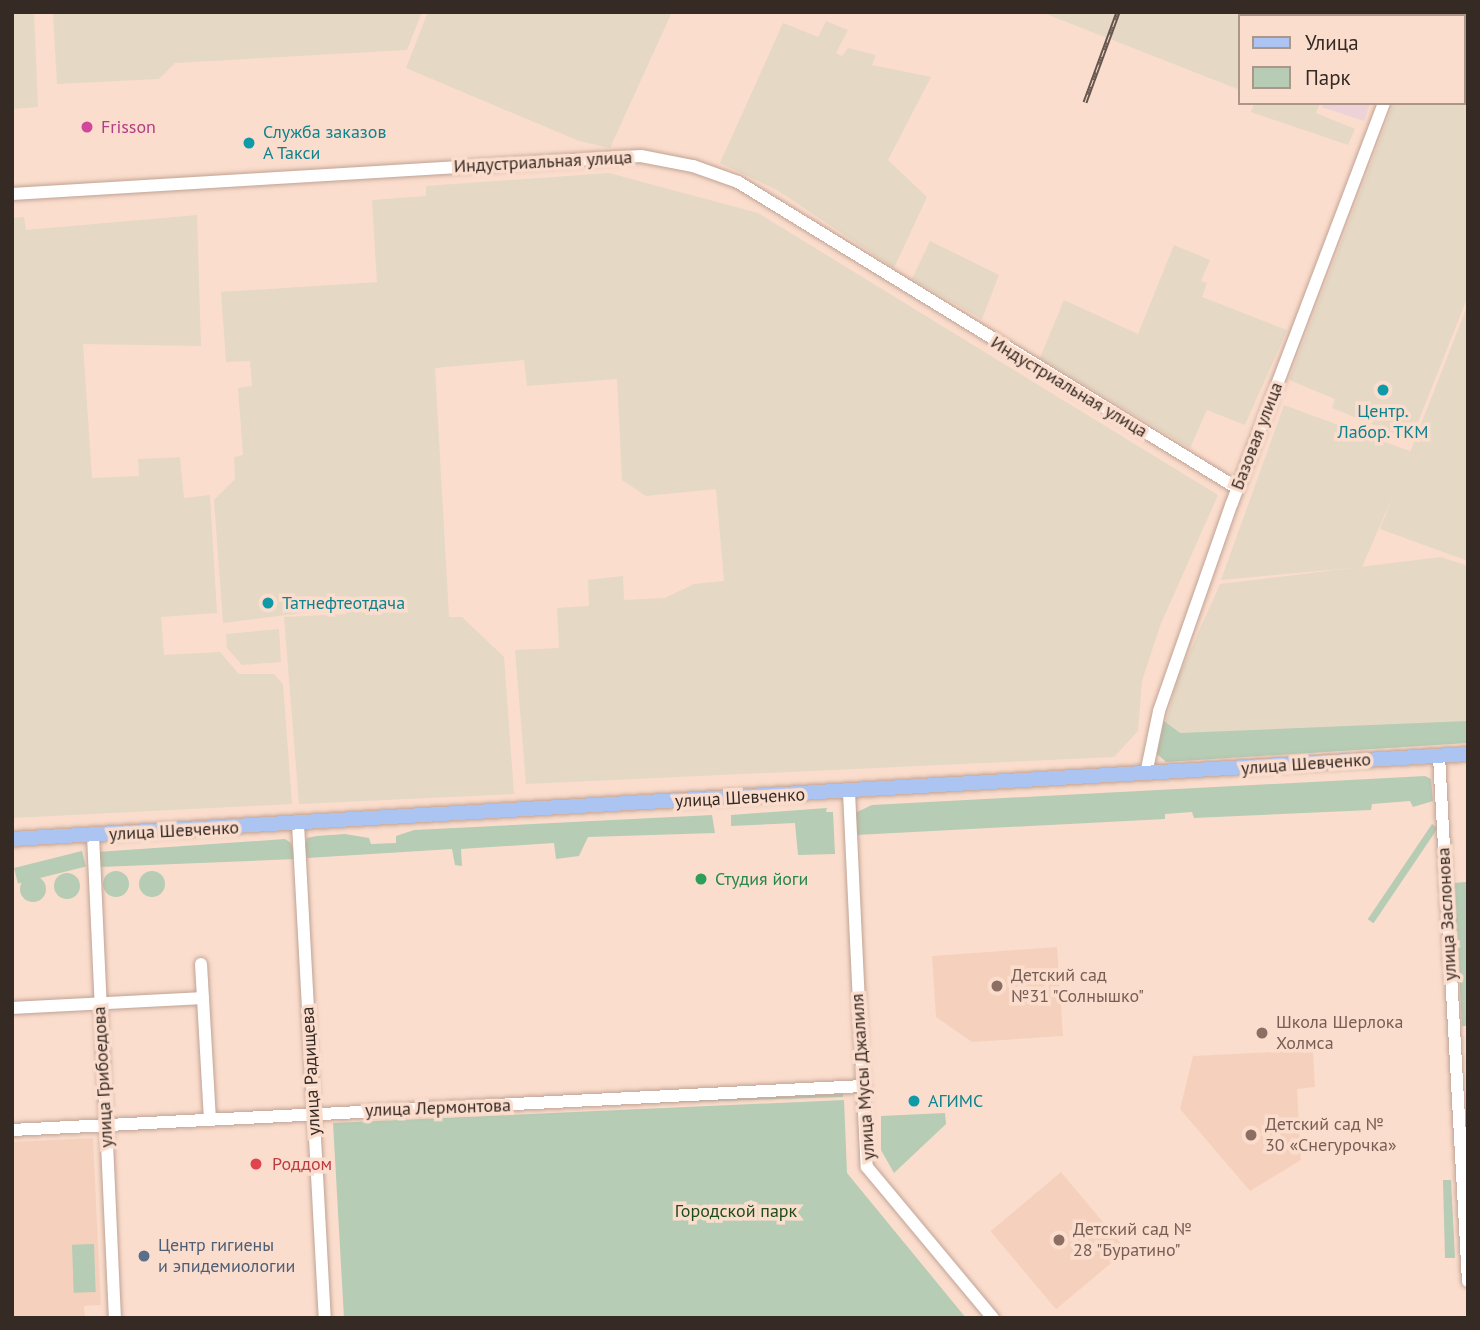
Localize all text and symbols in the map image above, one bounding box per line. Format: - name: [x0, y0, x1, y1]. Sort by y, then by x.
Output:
- legend: [1238, 14, 1466, 105]
- text: Улица: [1305, 29, 1359, 56]
- text: Парк: [1305, 64, 1351, 91]
- place label: Frisson: [101, 116, 156, 138]
- marker: Frisson: [79, 119, 95, 135]
- place label: Служба заказов А Такси: [263, 122, 386, 164]
- marker: Служба заказов А Такси: [241, 135, 257, 151]
- street label: Индустриальная улица: [453, 147, 633, 177]
- street label: Индустриальная улица: [987, 332, 1151, 442]
- street label: Базовая улица: [1227, 379, 1287, 493]
- marker: Центр. Лабор. ТКМ: [1375, 382, 1391, 398]
- place label: Центр. Лабор. ТКМ: [1337, 401, 1429, 444]
- place label: Татнефтеотдача: [282, 592, 405, 614]
- marker: Татнефтеотдача: [260, 595, 276, 611]
- street label: улица Шевченко: [1240, 749, 1372, 779]
- street label: улица Шевченко: [674, 784, 806, 812]
- street label: улица Шевченко: [108, 817, 240, 845]
- street label: улица Заслонова: [1433, 847, 1461, 981]
- place label: Студия йоги: [715, 868, 808, 890]
- marker: Студия йоги: [693, 871, 709, 887]
- place label: Детский сад №31 "Солнышко": [1011, 965, 1145, 1007]
- marker: Детский сад №31 "Солнышко": [989, 978, 1005, 994]
- street label: улица Мусы Джалиля: [846, 993, 880, 1161]
- street label: улица Грибоедова: [89, 1006, 117, 1148]
- street label: улица Радищева: [297, 1006, 325, 1136]
- place label: Школа Шерлока Холмса: [1276, 1012, 1403, 1054]
- marker: Школа Шерлока Холмса: [1254, 1025, 1270, 1041]
- place label: АГИМС: [928, 1090, 983, 1112]
- marker: АГИМС: [906, 1093, 922, 1109]
- street label: улица Лермонтова: [365, 1095, 511, 1121]
- place label: Детский сад № 30 «Снегурочка»: [1265, 1114, 1397, 1156]
- marker: Детский сад № 30 «Снегурочка»: [1243, 1127, 1259, 1143]
- place label: Роддом: [272, 1153, 332, 1175]
- marker: Роддом: [246, 1154, 266, 1174]
- park label: Городской парк: [675, 1200, 797, 1222]
- place label: Детский сад № 28 "Буратино": [1073, 1219, 1192, 1262]
- marker: Детский сад № 28 "Буратино": [1051, 1232, 1067, 1248]
- place label: Центр гигиены и эпидемиологии: [158, 1235, 295, 1278]
- marker: Центр гигиены и эпидемиологии: [136, 1248, 152, 1264]

